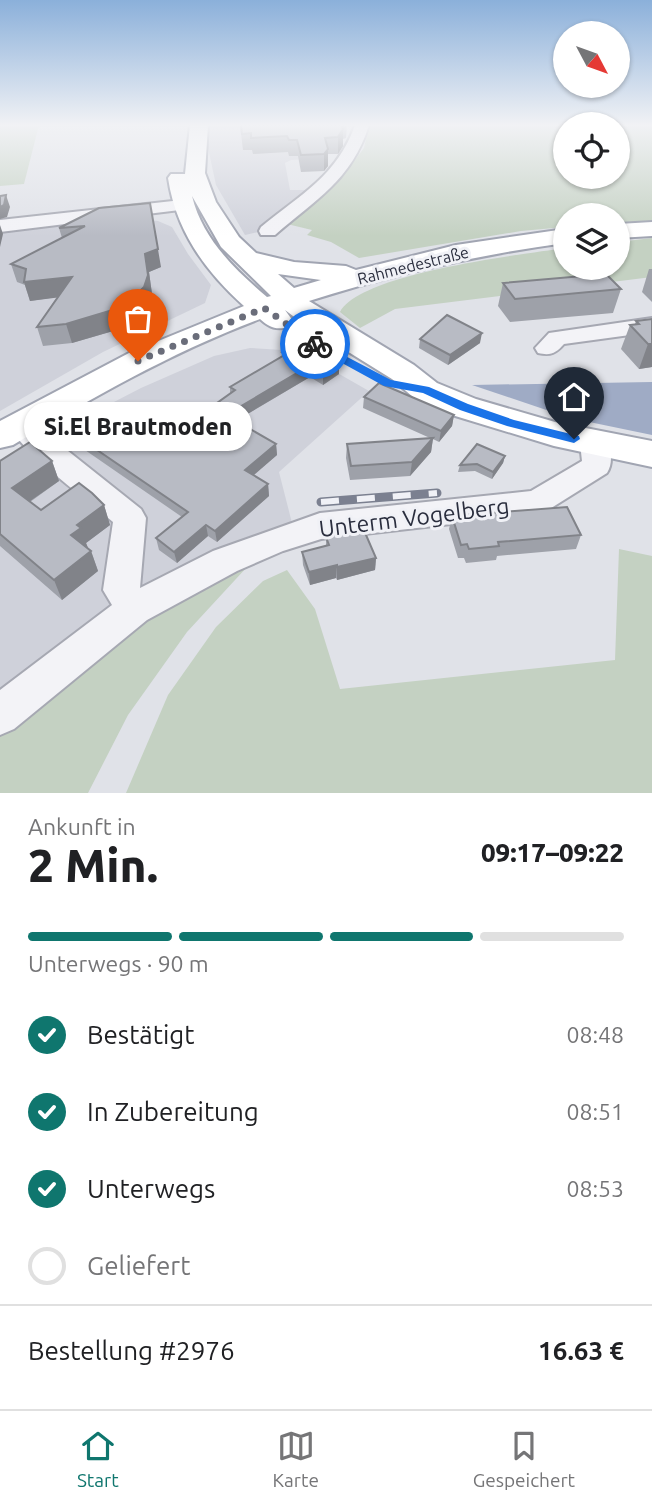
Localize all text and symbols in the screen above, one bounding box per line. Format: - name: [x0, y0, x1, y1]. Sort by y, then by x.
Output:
- north arrow: [553, 21, 630, 98]
- map controls: [553, 21, 630, 280]
- button: locate: [553, 112, 630, 189]
- button: layers: [553, 203, 630, 280]
- street label: Rahmedestraße: [355, 242, 471, 288]
- pin: [108, 289, 168, 361]
- icon: bag: [119, 300, 157, 338]
- courier: [280, 309, 350, 379]
- icon: bike: [296, 325, 334, 363]
- pin: [544, 367, 604, 439]
- icon: home: [555, 378, 593, 416]
- callout: Si.El Brautmoden: [24, 403, 252, 452]
- text: Si.El Brautmoden: [44, 414, 232, 439]
- street label: Unterm Vogelberg: [317, 493, 511, 541]
- text: Ankunft in: [28, 814, 136, 839]
- text: 09:17–09:22: [481, 838, 624, 867]
- text: 2 Min.: [28, 839, 158, 891]
- text: Unterwegs · 90 m: [28, 951, 209, 976]
- icon: check: [28, 1016, 66, 1054]
- text: Bestätigt: [87, 1020, 194, 1049]
- text: 08:48: [566, 1022, 624, 1047]
- icon: check: [28, 1093, 66, 1131]
- text: In Zubereitung: [87, 1097, 259, 1126]
- text: 08:51: [566, 1099, 624, 1124]
- icon: check: [28, 1170, 66, 1208]
- text: Unterwegs: [87, 1174, 215, 1203]
- text: 08:53: [566, 1176, 624, 1201]
- text: Geliefert: [87, 1251, 190, 1280]
- text: Bestellung #2976: [28, 1336, 235, 1365]
- text: 16.63 €: [538, 1336, 624, 1365]
- tab: Start: [77, 1427, 119, 1491]
- tab: Karte: [272, 1427, 319, 1491]
- tab: Gespeichert: [473, 1427, 575, 1491]

